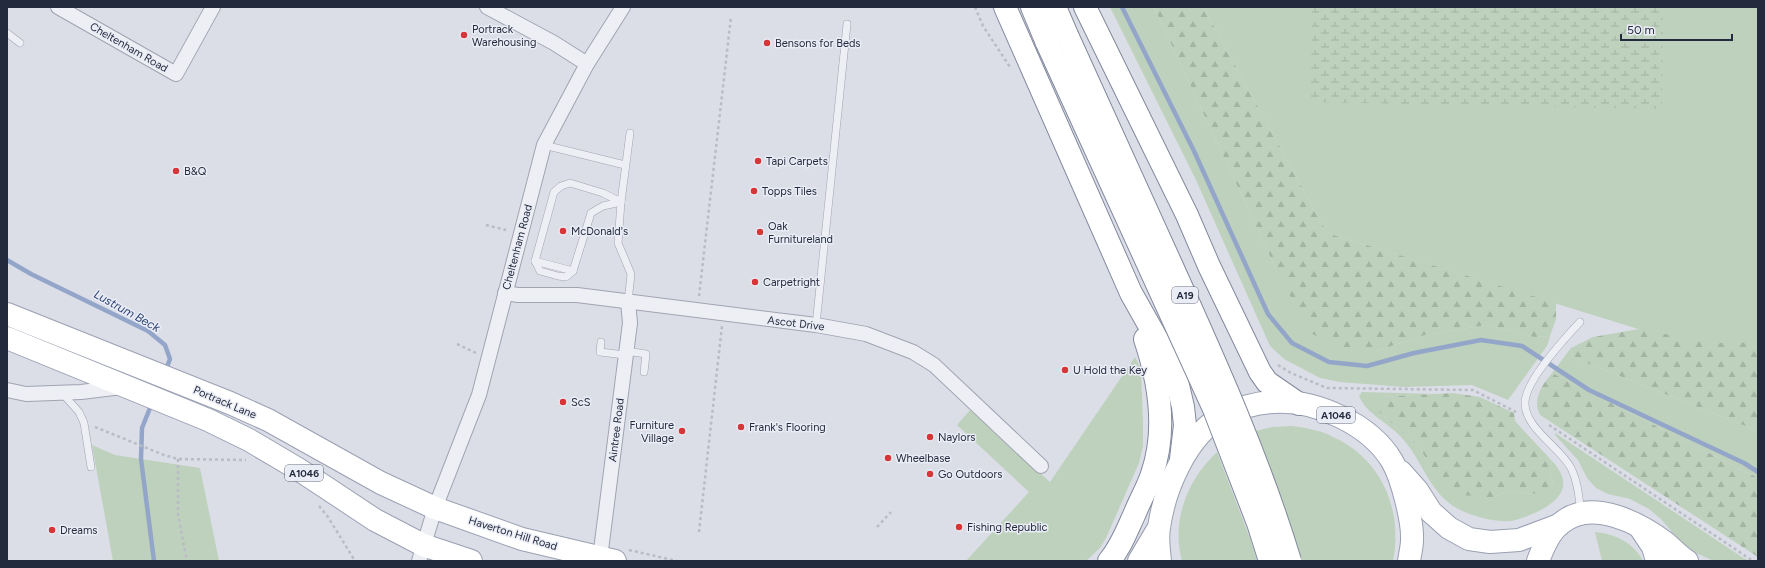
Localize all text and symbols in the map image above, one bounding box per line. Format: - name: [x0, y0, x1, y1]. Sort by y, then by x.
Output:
- scale bar: [1621, 16, 1732, 42]
- street label: Cheltenham Road: [87, 20, 170, 75]
- place label: Portrack Warehousing: [472, 23, 536, 49]
- text: 50 m: [1627, 23, 1655, 37]
- marker: Portrack Warehousing: [459, 30, 469, 40]
- place label: Bensons for Beds: [775, 37, 861, 50]
- marker: Bensons for Beds: [762, 38, 772, 48]
- place label: Tapi Carpets: [766, 155, 828, 168]
- marker: Tapi Carpets: [753, 156, 763, 166]
- place label: B&Q: [184, 165, 207, 178]
- marker: B&Q: [171, 166, 181, 176]
- place label: Topps Tiles: [762, 185, 817, 198]
- marker: Topps Tiles: [749, 186, 759, 196]
- street label: Cheltenham Road: [500, 203, 535, 291]
- place label: Oak Furnitureland: [768, 220, 833, 246]
- place label: McDonald's: [571, 225, 628, 238]
- marker: McDonald's: [558, 226, 568, 236]
- marker: Oak Furnitureland: [755, 227, 765, 237]
- place label: Carpetright: [763, 276, 820, 289]
- marker: Carpetright: [750, 277, 760, 287]
- water label: Lustrum Beck: [92, 287, 164, 335]
- road number: A19: [1172, 287, 1198, 303]
- street label: Ascot Drive: [767, 314, 825, 333]
- place label: U Hold the Key: [1073, 364, 1147, 377]
- marker: U Hold the Key: [1060, 365, 1070, 375]
- street label: Portrack Lane: [191, 383, 258, 422]
- place label: ScS: [571, 396, 591, 409]
- marker: ScS: [558, 397, 568, 407]
- street label: Aintree Road: [606, 397, 627, 463]
- road number: A1046: [1317, 407, 1355, 423]
- place label: Furniture Village: [630, 419, 674, 445]
- place label: Frank's Flooring: [749, 421, 826, 434]
- marker: Frank's Flooring: [736, 422, 746, 432]
- marker: Furniture Village: [677, 426, 687, 436]
- place label: Naylors: [938, 431, 975, 444]
- marker: Naylors: [925, 432, 935, 442]
- place label: Wheelbase: [896, 452, 950, 465]
- marker: Wheelbase: [883, 453, 893, 463]
- road number: A1046: [285, 465, 323, 481]
- place label: Go Outdoors: [938, 468, 1002, 481]
- marker: Go Outdoors: [925, 469, 935, 479]
- street label: Haverton Hill Road: [467, 514, 559, 553]
- place label: Fishing Republic: [967, 521, 1048, 534]
- marker: Fishing Republic: [954, 522, 964, 532]
- place label: Dreams: [60, 524, 97, 537]
- marker: Dreams: [47, 525, 57, 535]

